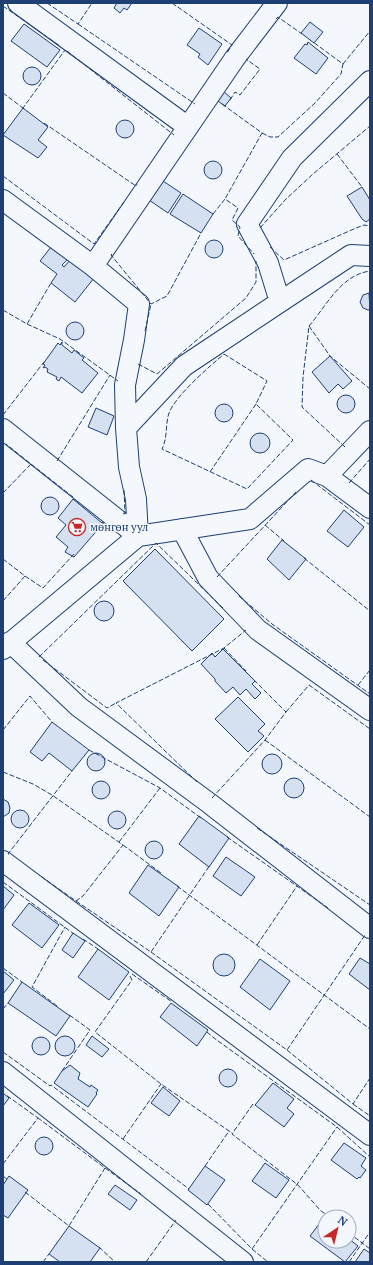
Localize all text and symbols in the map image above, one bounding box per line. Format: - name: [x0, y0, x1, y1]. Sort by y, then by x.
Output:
- supermarket icon: мөнгөн уул: [67, 517, 87, 537]
- place label: мөнгөн уул: [90, 520, 148, 534]
- north arrow: [317, 1209, 357, 1249]
- text: N: [335, 1213, 351, 1229]

